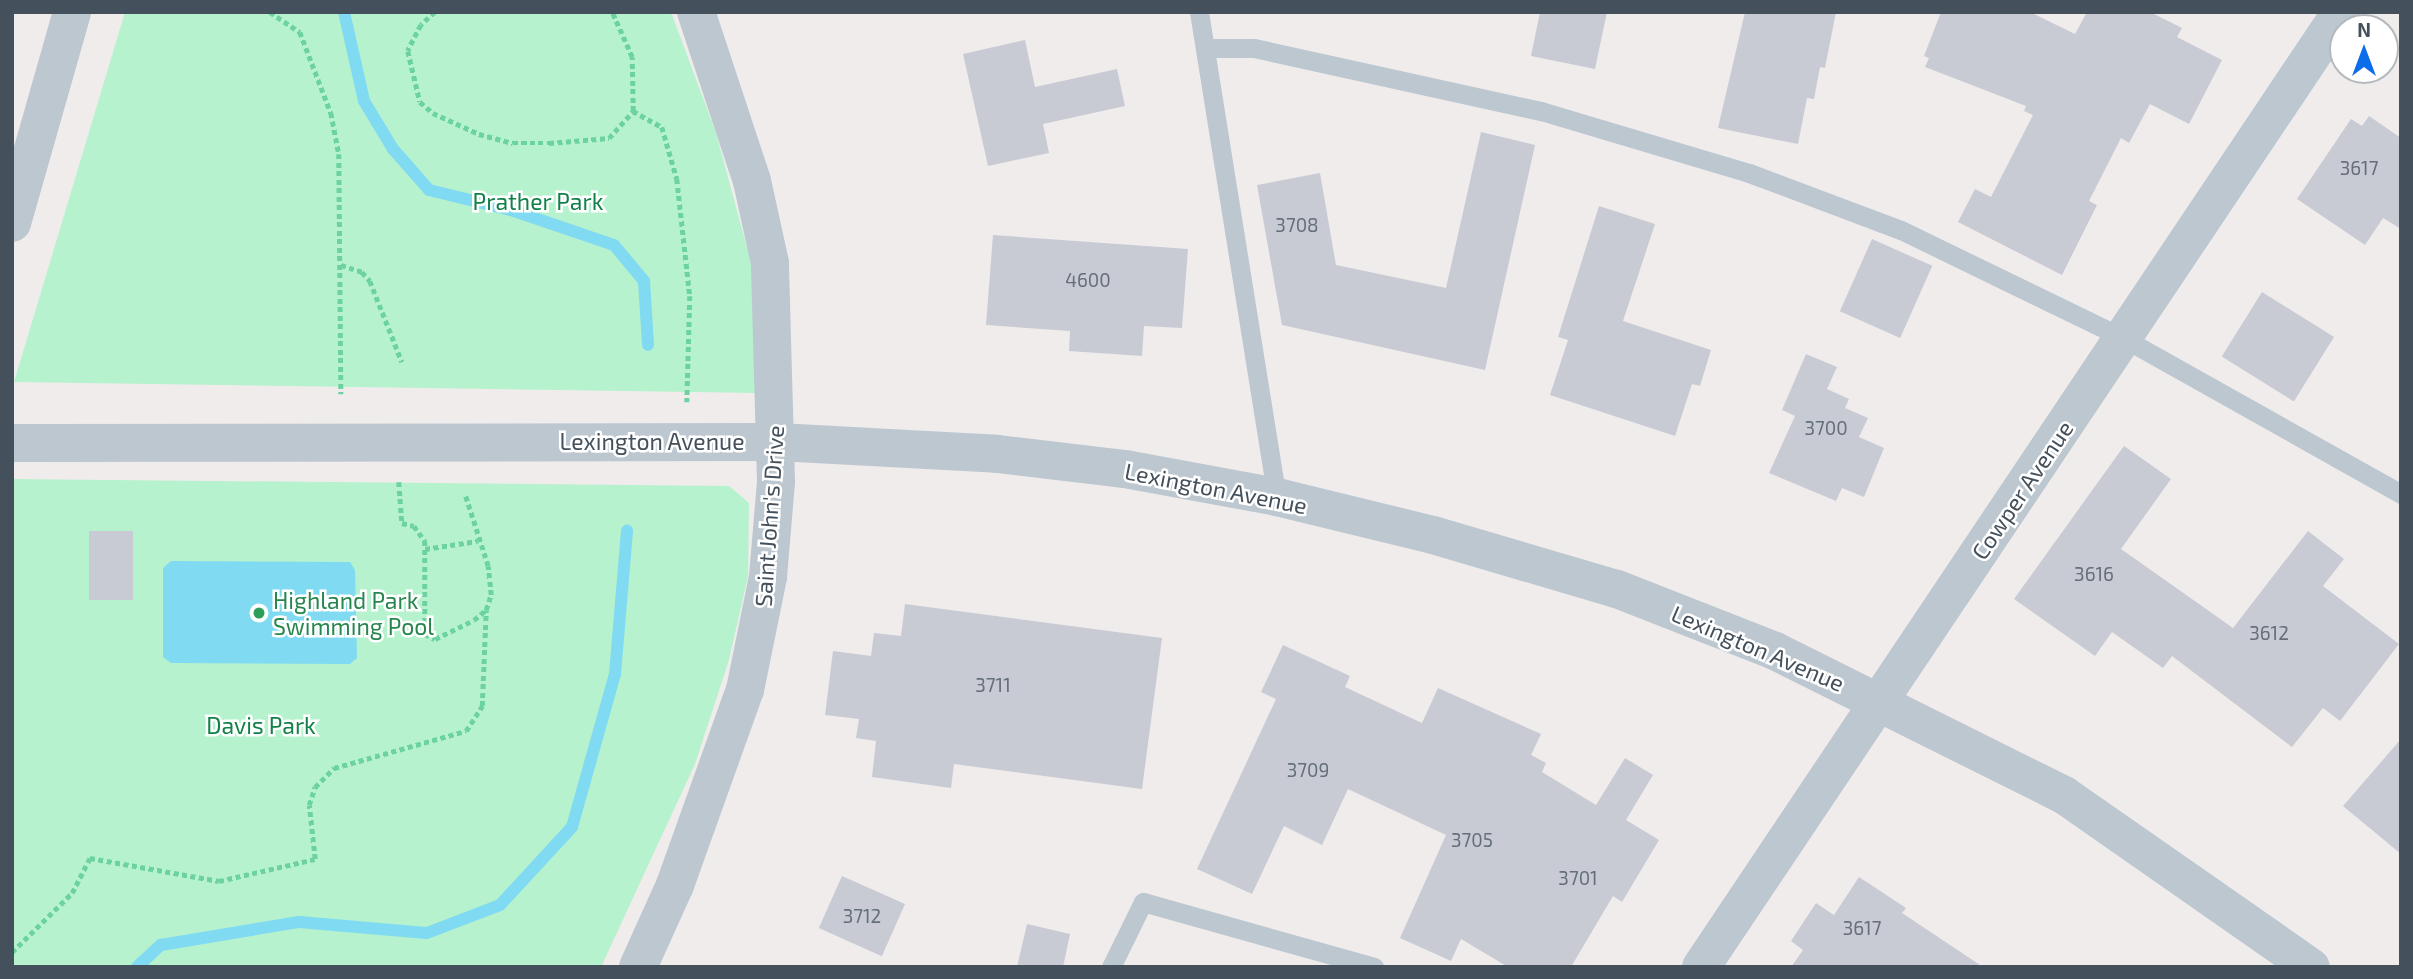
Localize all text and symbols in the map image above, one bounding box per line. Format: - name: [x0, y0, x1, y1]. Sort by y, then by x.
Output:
- north arrow: [2329, 14, 2399, 84]
- text: N: [2357, 18, 2371, 41]
- house number: 3617: [2340, 157, 2378, 179]
- park label: Prather Park: [472, 187, 604, 215]
- house number: 3708: [1275, 214, 1319, 236]
- house number: 4600: [1065, 269, 1111, 291]
- street label: Cowper Avenue: [1965, 415, 2079, 565]
- house number: 3700: [1804, 417, 1848, 439]
- street label: Saint John's Drive: [749, 424, 789, 608]
- street label: Lexington Avenue: [559, 427, 745, 455]
- street label: Lexington Avenue: [1122, 457, 1310, 519]
- house number: 3616: [2074, 563, 2114, 585]
- place label: Highland Park Swimming Pool: [273, 586, 434, 640]
- street label: Lexington Avenue: [1667, 599, 1849, 697]
- marker: Highland Park Swimming Pool: [251, 605, 267, 621]
- house number: 3612: [2249, 622, 2289, 644]
- house number: 3711: [975, 674, 1011, 696]
- park label: Davis Park: [206, 711, 316, 739]
- house number: 3709: [1287, 759, 1329, 781]
- house number: 3705: [1451, 829, 1493, 851]
- house number: 3701: [1558, 867, 1598, 889]
- house number: 3712: [843, 905, 881, 927]
- house number: 3617: [1843, 917, 1881, 939]

